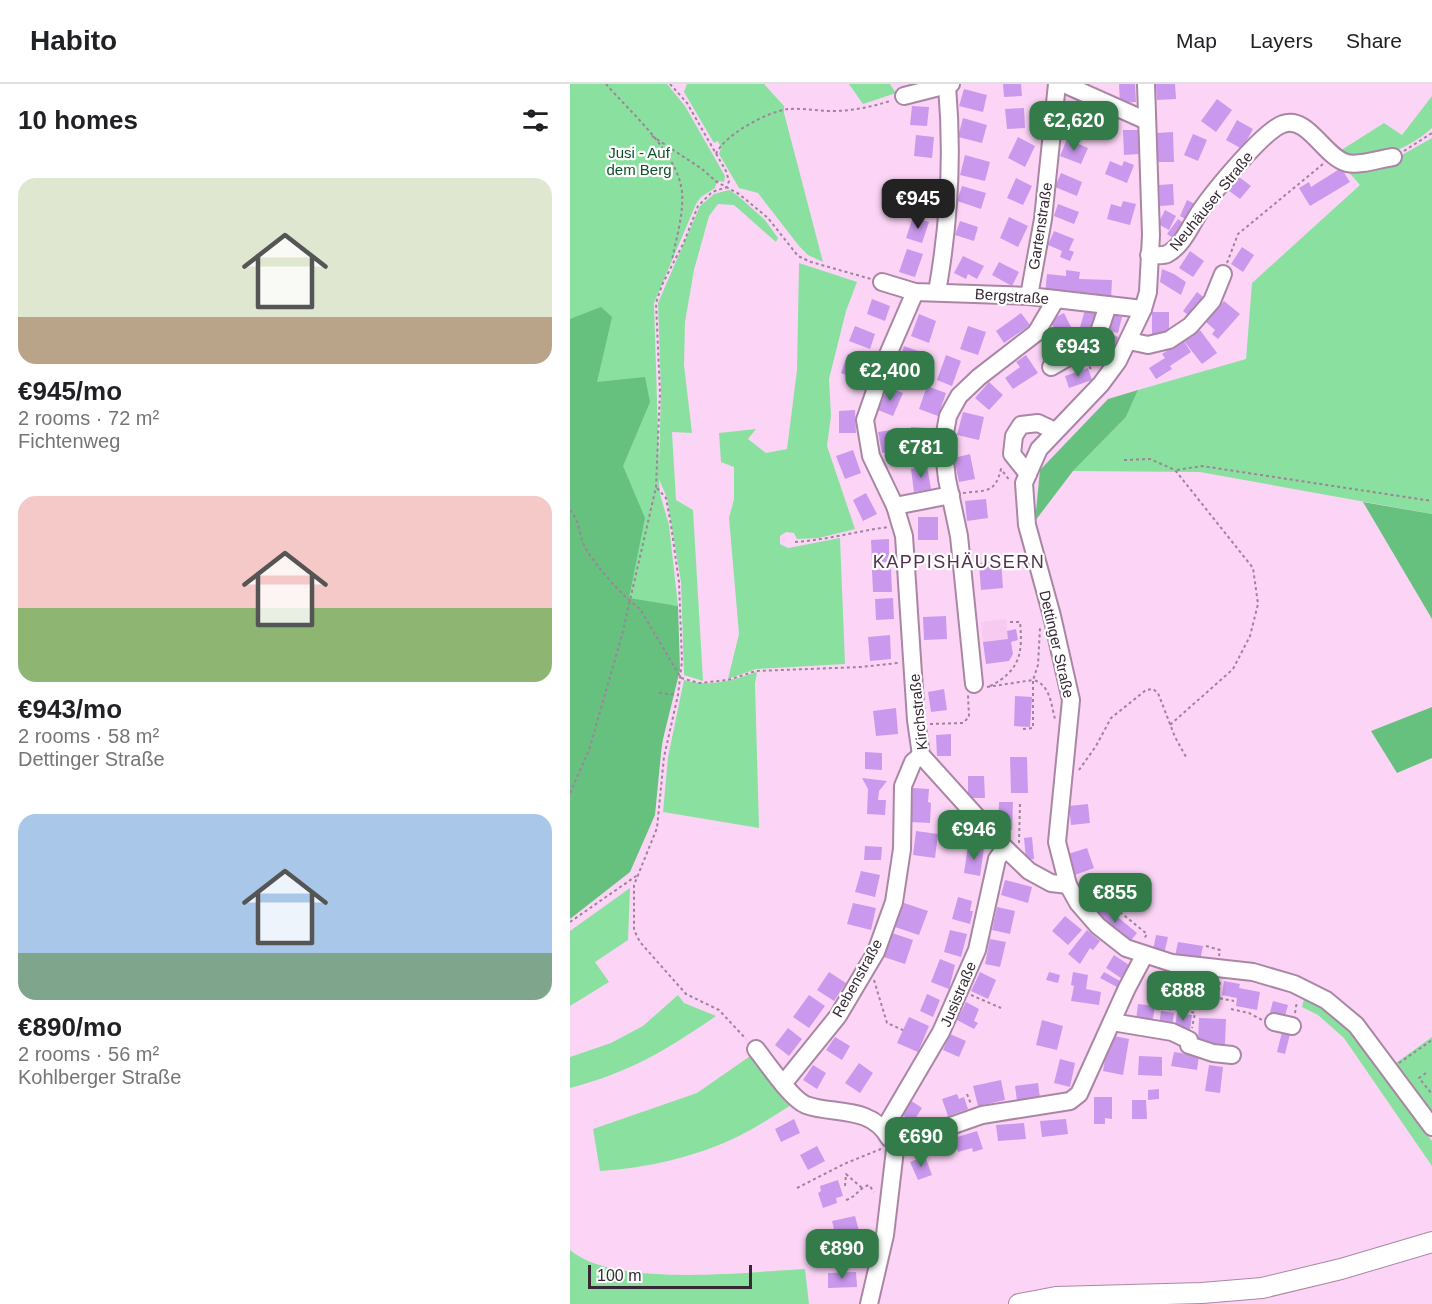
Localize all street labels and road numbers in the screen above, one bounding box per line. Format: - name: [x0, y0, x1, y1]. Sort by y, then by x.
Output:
- street label: Neuhäuser Straße: [1166, 148, 1256, 254]
- street label: Gartenstraße: [1025, 181, 1055, 271]
- street label: Bergstraße: [974, 285, 1050, 307]
- street label: Dettinger Straße: [1036, 588, 1078, 700]
- street label: Kirchstraße: [906, 673, 930, 751]
- street label: Rebenstraße: [829, 936, 885, 1020]
- street label: Jusistraße: [937, 959, 979, 1029]

